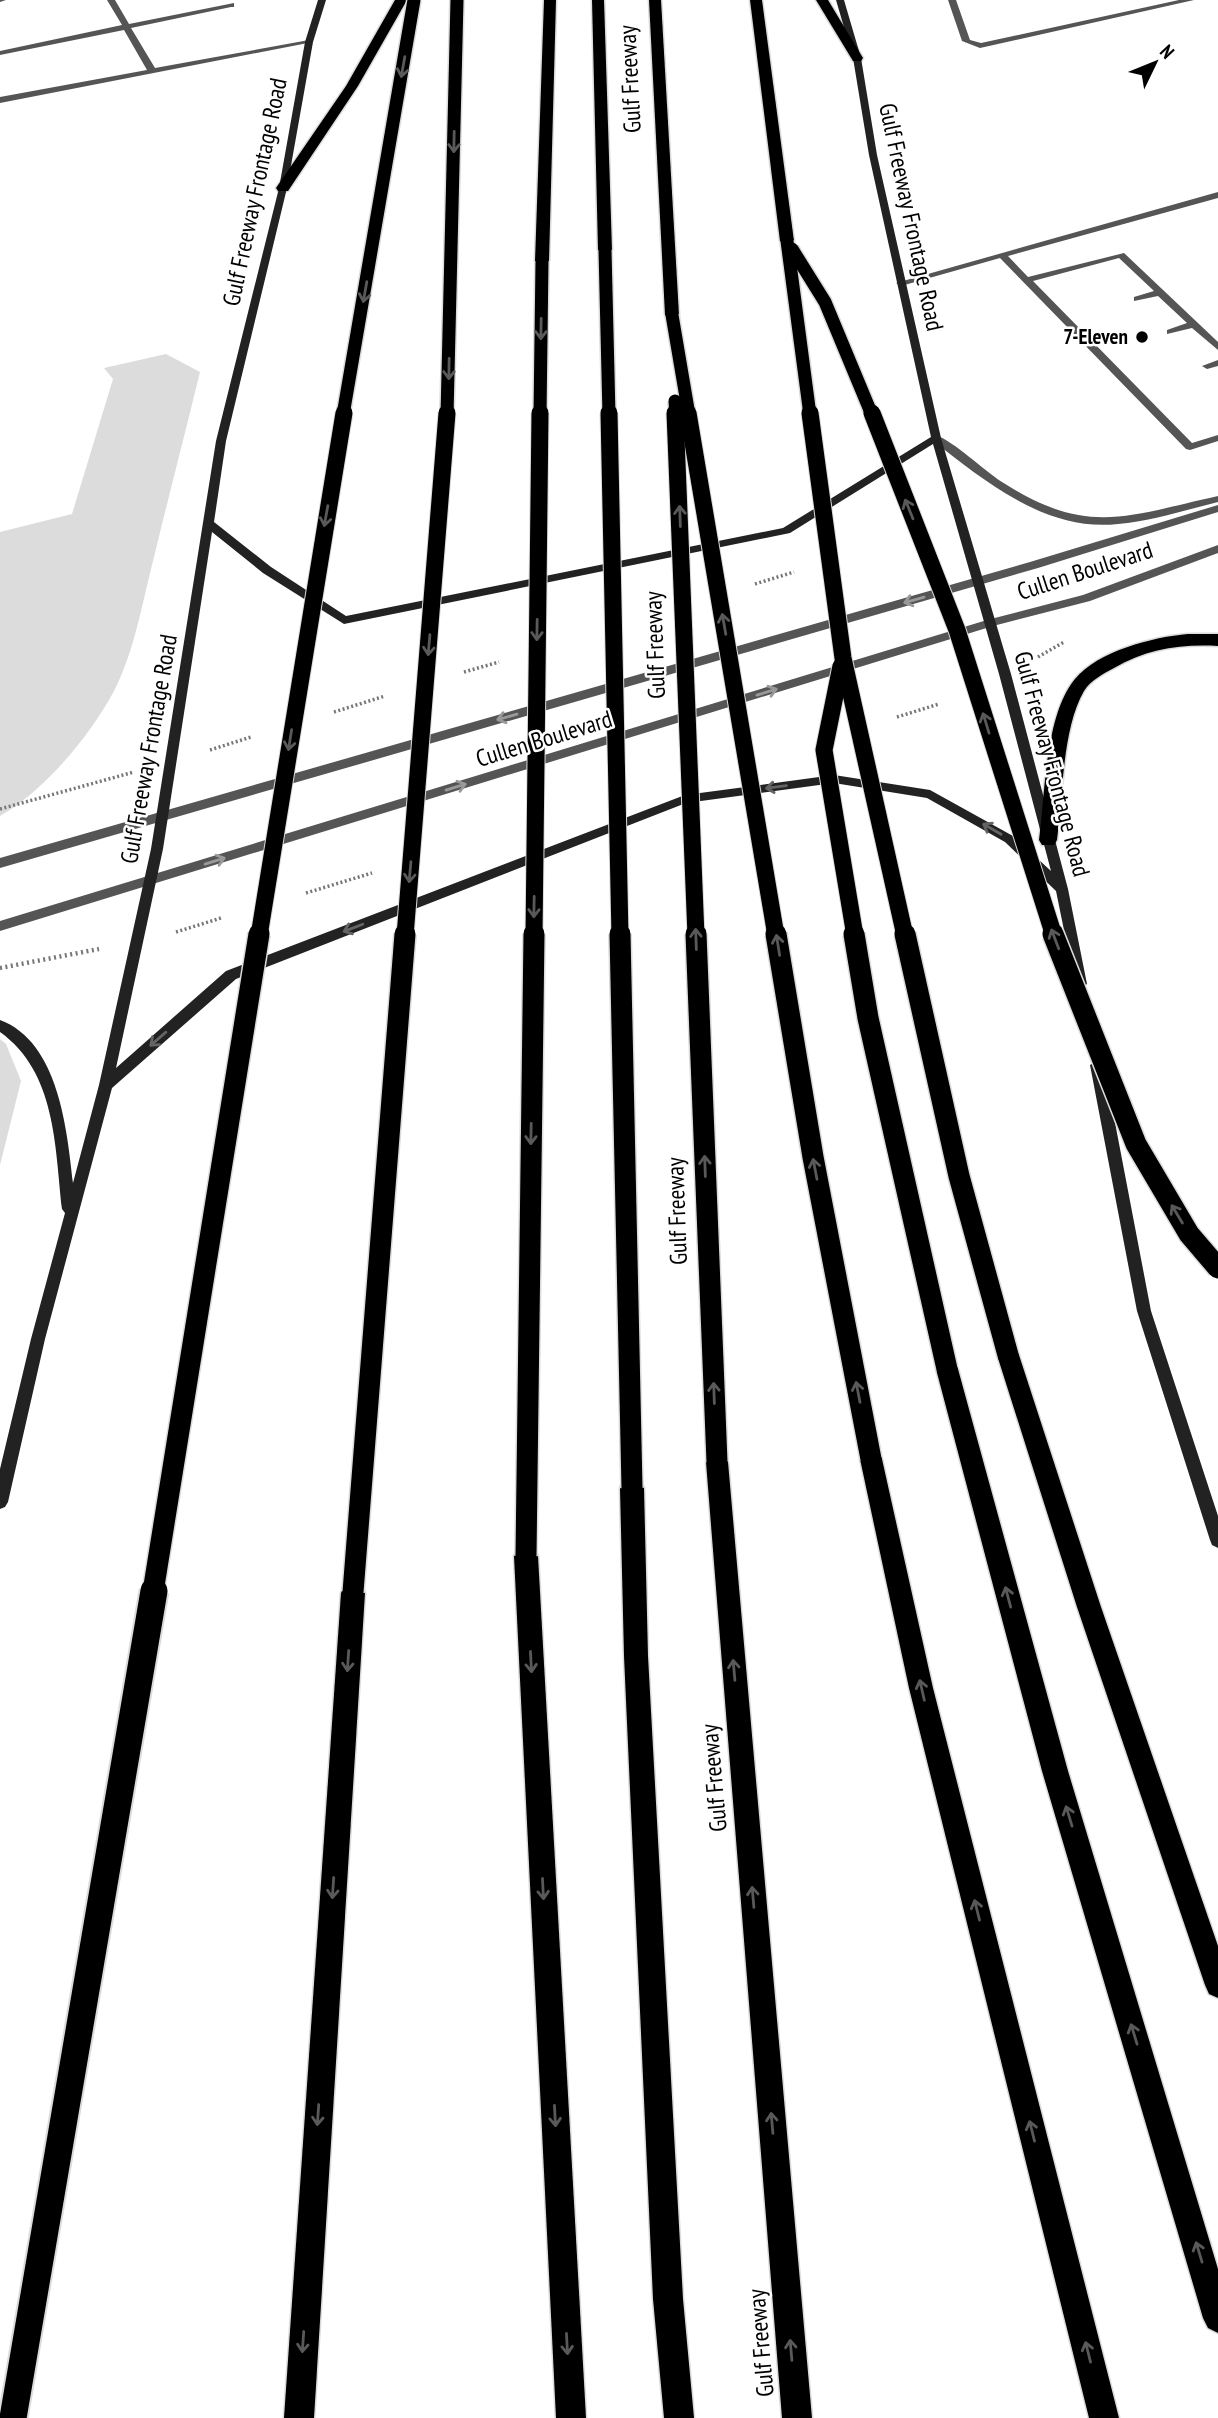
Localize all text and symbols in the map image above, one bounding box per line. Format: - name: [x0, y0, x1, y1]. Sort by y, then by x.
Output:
- street label: Gulf Freeway: [611, 24, 648, 134]
- north arrow: [1120, 28, 1190, 98]
- text: N: [1155, 39, 1180, 63]
- one-way arrow: [396, 55, 409, 78]
- street label: Gulf Freeway Frontage Road: [215, 75, 294, 309]
- street label: Gulf Freeway Frontage Road: [872, 100, 951, 334]
- one-way arrow: [447, 130, 461, 153]
- one-way arrow: [358, 280, 371, 302]
- one-way arrow: [534, 318, 548, 341]
- place label: 7-Eleven: [1063, 323, 1128, 350]
- marker: 7-Eleven: [1134, 329, 1150, 345]
- one-way arrow: [442, 357, 456, 380]
- one-way arrow: [901, 498, 914, 520]
- one-way arrow: [319, 504, 332, 527]
- one-way arrow: [673, 504, 686, 527]
- street label: Cullen Boulevard: [1013, 534, 1157, 607]
- street label: Gulf Freeway: [637, 591, 672, 699]
- one-way arrow: [903, 594, 925, 607]
- one-way arrow: [717, 613, 730, 636]
- one-way arrow: [531, 619, 544, 642]
- street label: Gulf Freeway Frontage Road: [113, 632, 184, 866]
- one-way arrow: [422, 633, 435, 656]
- street label: Gulf Freeway Frontage Road: [1007, 648, 1097, 880]
- one-way arrow: [756, 685, 778, 698]
- street label: Cullen Boulevard: [472, 703, 616, 774]
- one-way arrow: [496, 711, 518, 724]
- one-way arrow: [978, 712, 991, 734]
- one-way arrow: [283, 729, 296, 751]
- one-way arrow: [445, 780, 467, 793]
- one-way arrow: [765, 781, 788, 794]
- one-way arrow: [983, 822, 1003, 836]
- one-way arrow: [204, 854, 226, 867]
- one-way arrow: [403, 860, 416, 882]
- one-way arrow: [527, 895, 541, 918]
- one-way arrow: [342, 922, 364, 935]
- one-way arrow: [690, 928, 703, 951]
- one-way arrow: [1048, 929, 1061, 951]
- one-way arrow: [771, 934, 784, 957]
- one-way arrow: [149, 1031, 167, 1047]
- one-way arrow: [525, 1123, 538, 1146]
- one-way arrow: [699, 1155, 712, 1178]
- street label: Gulf Freeway: [659, 1157, 694, 1265]
- one-way arrow: [808, 1158, 821, 1181]
- one-way arrow: [1170, 1204, 1184, 1224]
- one-way arrow: [851, 1381, 865, 1404]
- one-way arrow: [708, 1382, 721, 1405]
- one-way arrow: [1001, 1586, 1014, 1609]
- one-way arrow: [341, 1650, 354, 1672]
- one-way arrow: [524, 1650, 537, 1673]
- one-way arrow: [727, 1659, 740, 1682]
- one-way arrow: [915, 1679, 928, 1702]
- street label: Gulf Freeway: [693, 1723, 734, 1833]
- one-way arrow: [1061, 1805, 1074, 1827]
- one-way arrow: [327, 1877, 340, 1900]
- one-way arrow: [536, 1877, 549, 1900]
- one-way arrow: [746, 1886, 759, 1908]
- one-way arrow: [970, 1900, 983, 1922]
- one-way arrow: [1126, 2023, 1139, 2045]
- one-way arrow: [312, 2104, 325, 2127]
- one-way arrow: [548, 2105, 561, 2128]
- one-way arrow: [765, 2112, 778, 2135]
- one-way arrow: [1025, 2120, 1038, 2143]
- one-way arrow: [1191, 2241, 1204, 2263]
- street label: Gulf Freeway: [740, 2288, 781, 2398]
- one-way arrow: [297, 2331, 310, 2354]
- one-way arrow: [560, 2332, 573, 2355]
- one-way arrow: [784, 2339, 797, 2362]
- one-way arrow: [1081, 2341, 1094, 2364]

